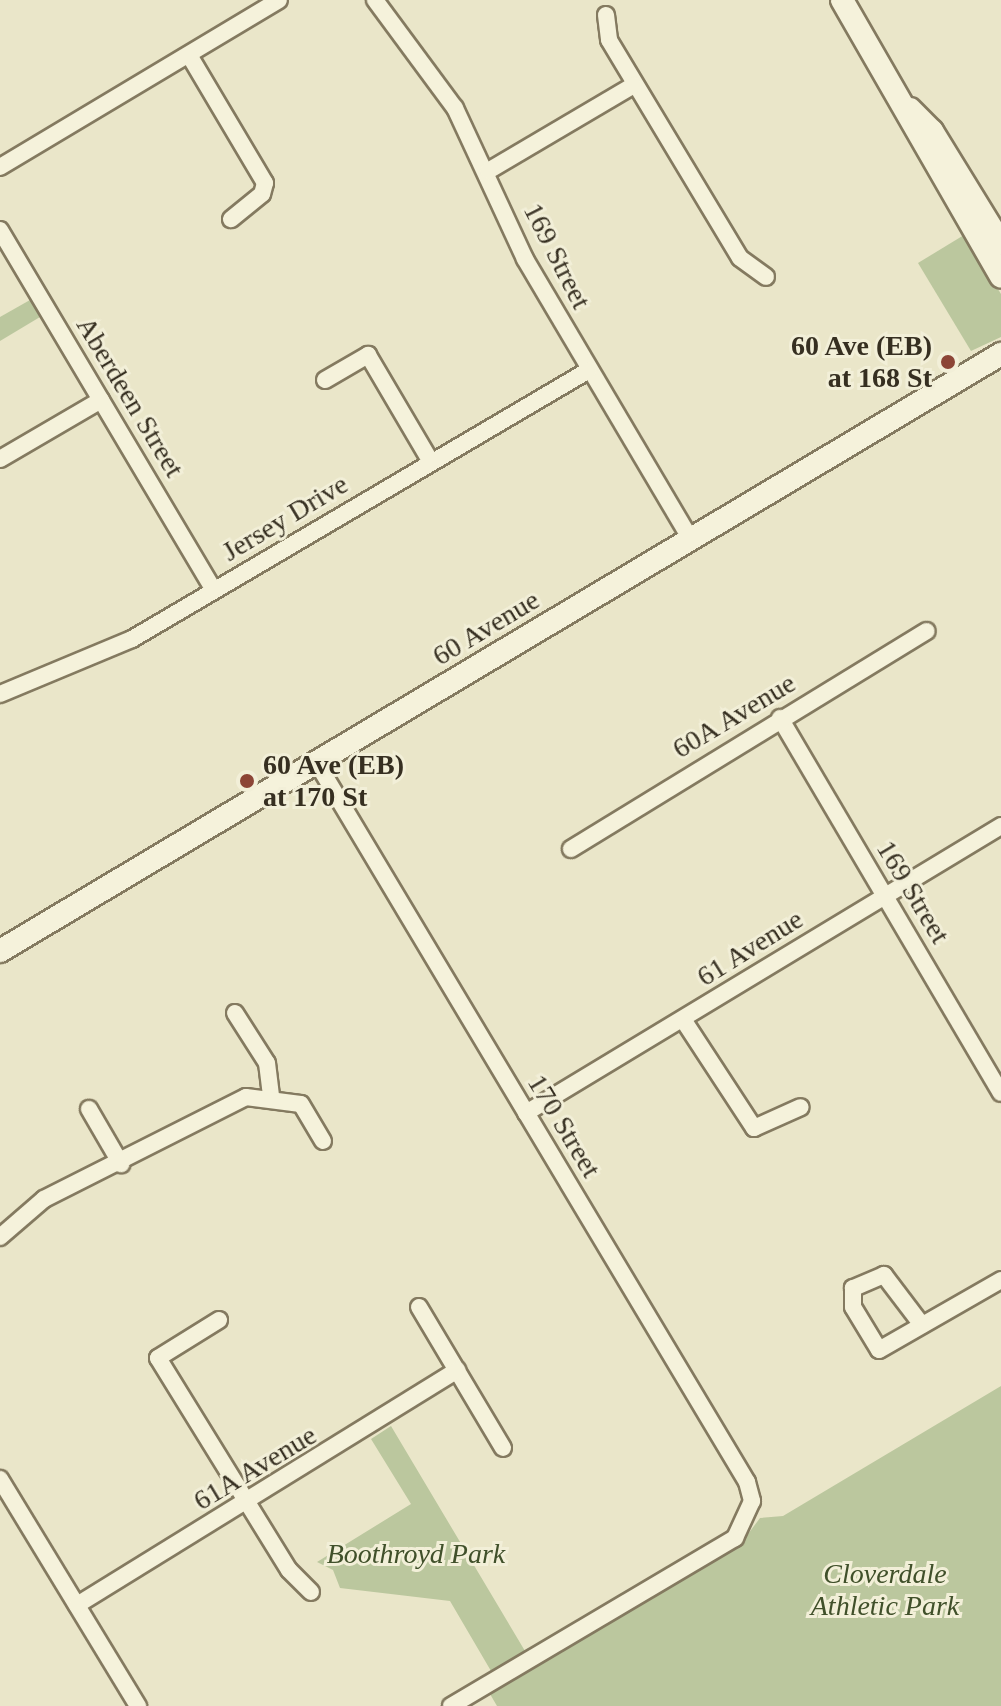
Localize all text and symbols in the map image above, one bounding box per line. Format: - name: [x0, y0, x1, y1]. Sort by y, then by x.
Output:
- street label: 169 Street: [516, 197, 598, 315]
- street label: Aberdeen Street: [69, 311, 191, 483]
- place label: 60 Ave (EB) at 168 St: [789, 329, 932, 395]
- marker: 60 Ave (EB) at 168 St: [939, 353, 957, 371]
- street label: Jersey Drive: [216, 467, 354, 569]
- street label: 60 Avenue: [426, 583, 546, 673]
- street label: 60A Avenue: [665, 665, 803, 767]
- place label: 60 Ave (EB) at 170 St: [263, 748, 406, 814]
- marker: 60 Ave (EB) at 170 St: [238, 772, 256, 790]
- street label: 169 Street: [869, 834, 957, 950]
- street label: 61 Avenue: [690, 902, 810, 994]
- street label: 170 Street: [520, 1068, 608, 1184]
- street label: 61A Avenue: [186, 1417, 324, 1519]
- park label: Boothroyd Park: [327, 1537, 505, 1571]
- park label: Cloverdale Athletic Park: [811, 1557, 959, 1623]

